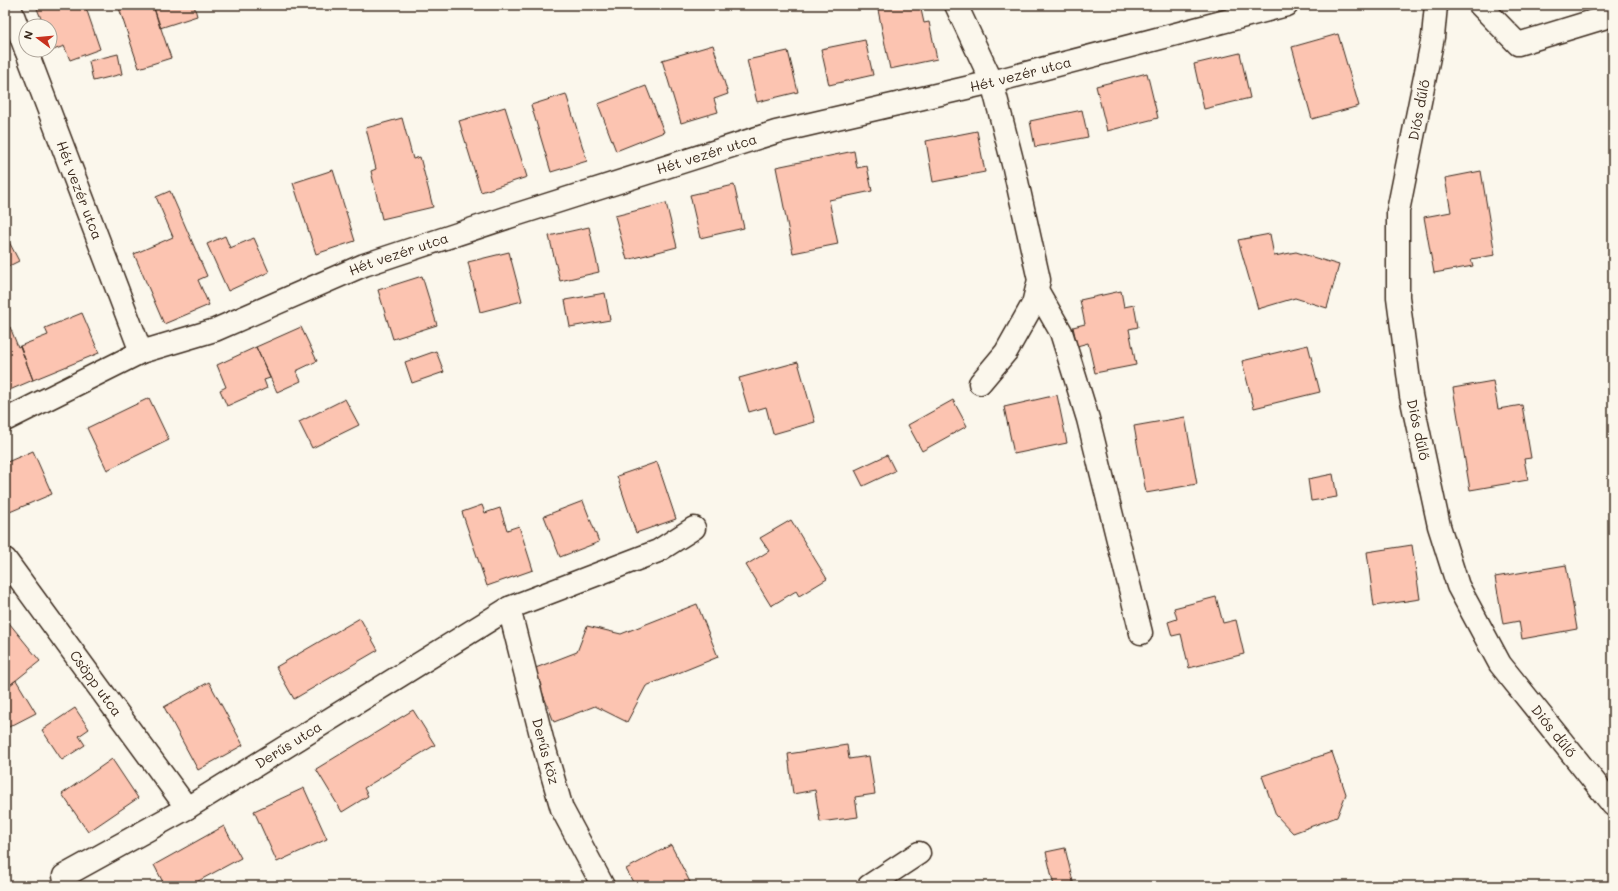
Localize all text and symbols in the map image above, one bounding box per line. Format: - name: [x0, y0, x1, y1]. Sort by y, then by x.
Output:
- north arrow: [18, 18, 58, 58]
- text: N: [20, 29, 36, 41]
- street label: Hét vezér utca: [968, 52, 1073, 96]
- street label: Diós dűlő: [1403, 78, 1434, 142]
- street label: Hét vezér utca: [654, 129, 759, 178]
- street label: Hét vezér utca: [52, 138, 107, 242]
- street label: Hét vezér utca: [345, 228, 451, 280]
- street label: Diós dűlő: [1403, 397, 1435, 462]
- street label: Csöpp utca: [66, 646, 127, 720]
- street label: Diós dűlő: [1527, 701, 1581, 761]
- street label: Derűs köz: [528, 716, 564, 787]
- street label: Derűs utca: [251, 717, 325, 772]

